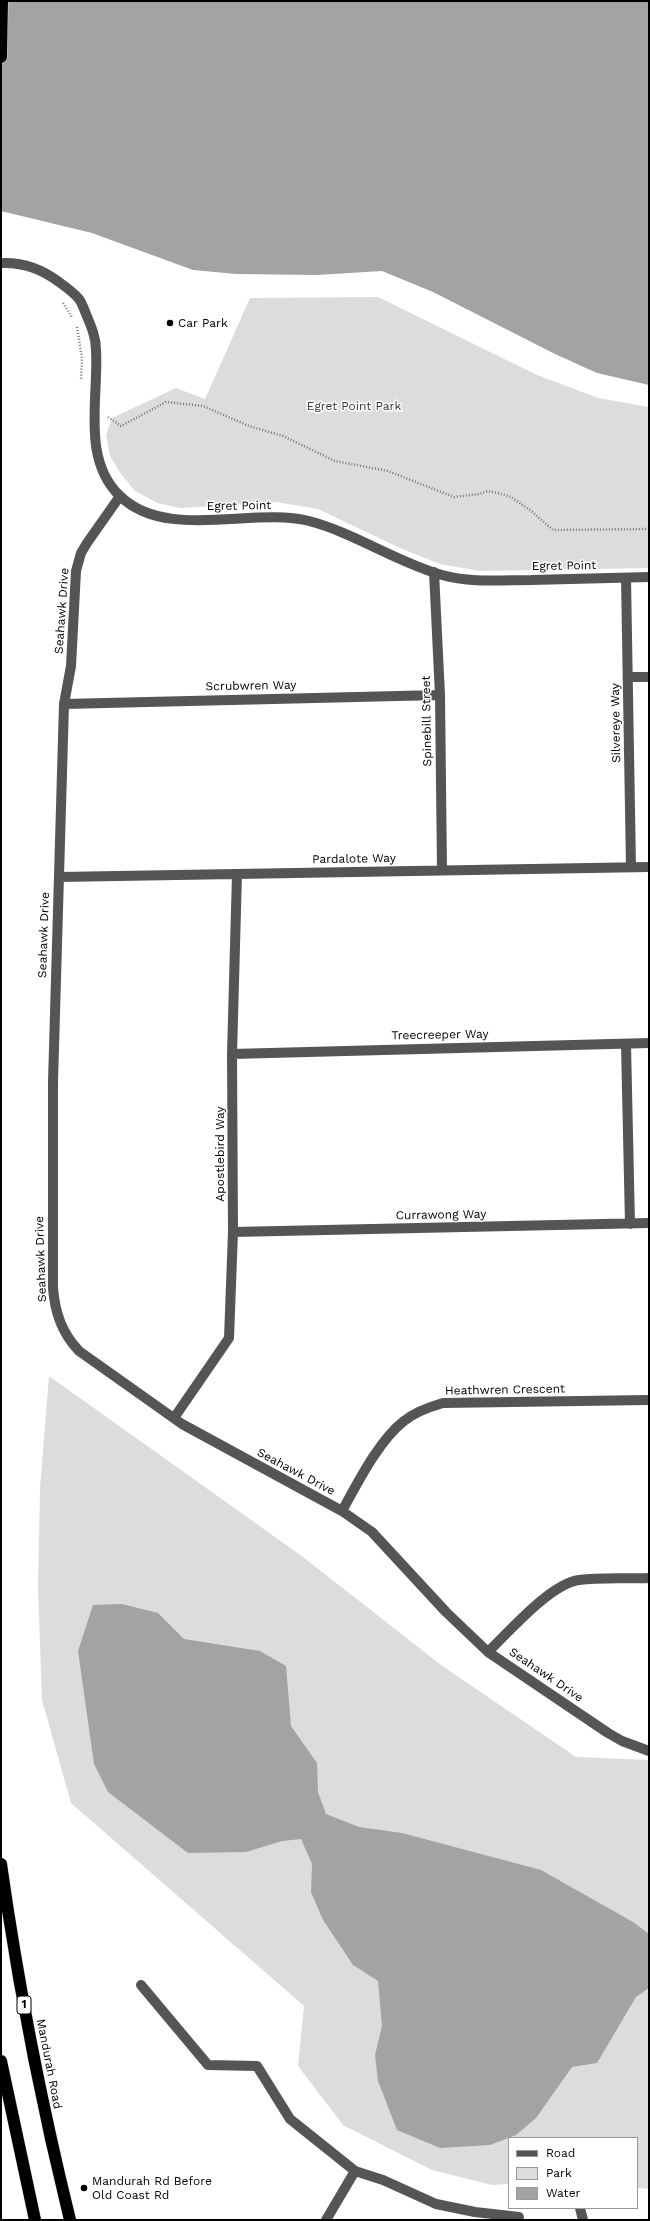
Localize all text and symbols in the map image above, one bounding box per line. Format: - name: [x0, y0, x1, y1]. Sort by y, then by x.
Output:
- place label: Car Park: [178, 316, 228, 330]
- marker: Car Park: [165, 318, 175, 328]
- park label: Egret Point Park: [307, 399, 401, 413]
- street label: Egret Point: [207, 498, 271, 514]
- street label: Egret Point: [532, 558, 596, 574]
- street label: Seahawk Drive: [52, 567, 72, 655]
- street label: Spinebill Street: [419, 675, 435, 767]
- street label: Scrubwren Way: [205, 678, 297, 694]
- street label: Silvereye Way: [608, 683, 624, 763]
- street label: Pardalote Way: [312, 851, 396, 867]
- street label: Seahawk Drive: [35, 892, 53, 978]
- street label: Treecreeper Way: [391, 1027, 489, 1043]
- street label: Apostlebird Way: [213, 1106, 227, 1202]
- street label: Currawong Way: [396, 1207, 486, 1223]
- street label: Seahawk Drive: [32, 1216, 50, 1302]
- street label: Heathwren Crescent: [445, 1382, 565, 1398]
- street label: Seahawk Drive: [255, 1445, 337, 1499]
- street label: Seahawk Drive: [506, 1645, 586, 1705]
- road number: 1: [17, 1996, 31, 2014]
- street label: Mandurah Road: [33, 2018, 65, 2110]
- legend: [508, 2137, 638, 2209]
- text: Road: [546, 2146, 575, 2160]
- text: Park: [546, 2166, 572, 2180]
- place label: Mandurah Rd Before Old Coast Rd: [92, 2174, 212, 2202]
- marker: Mandurah Rd Before Old Coast Rd: [79, 2183, 89, 2193]
- text: Water: [546, 2186, 580, 2200]

